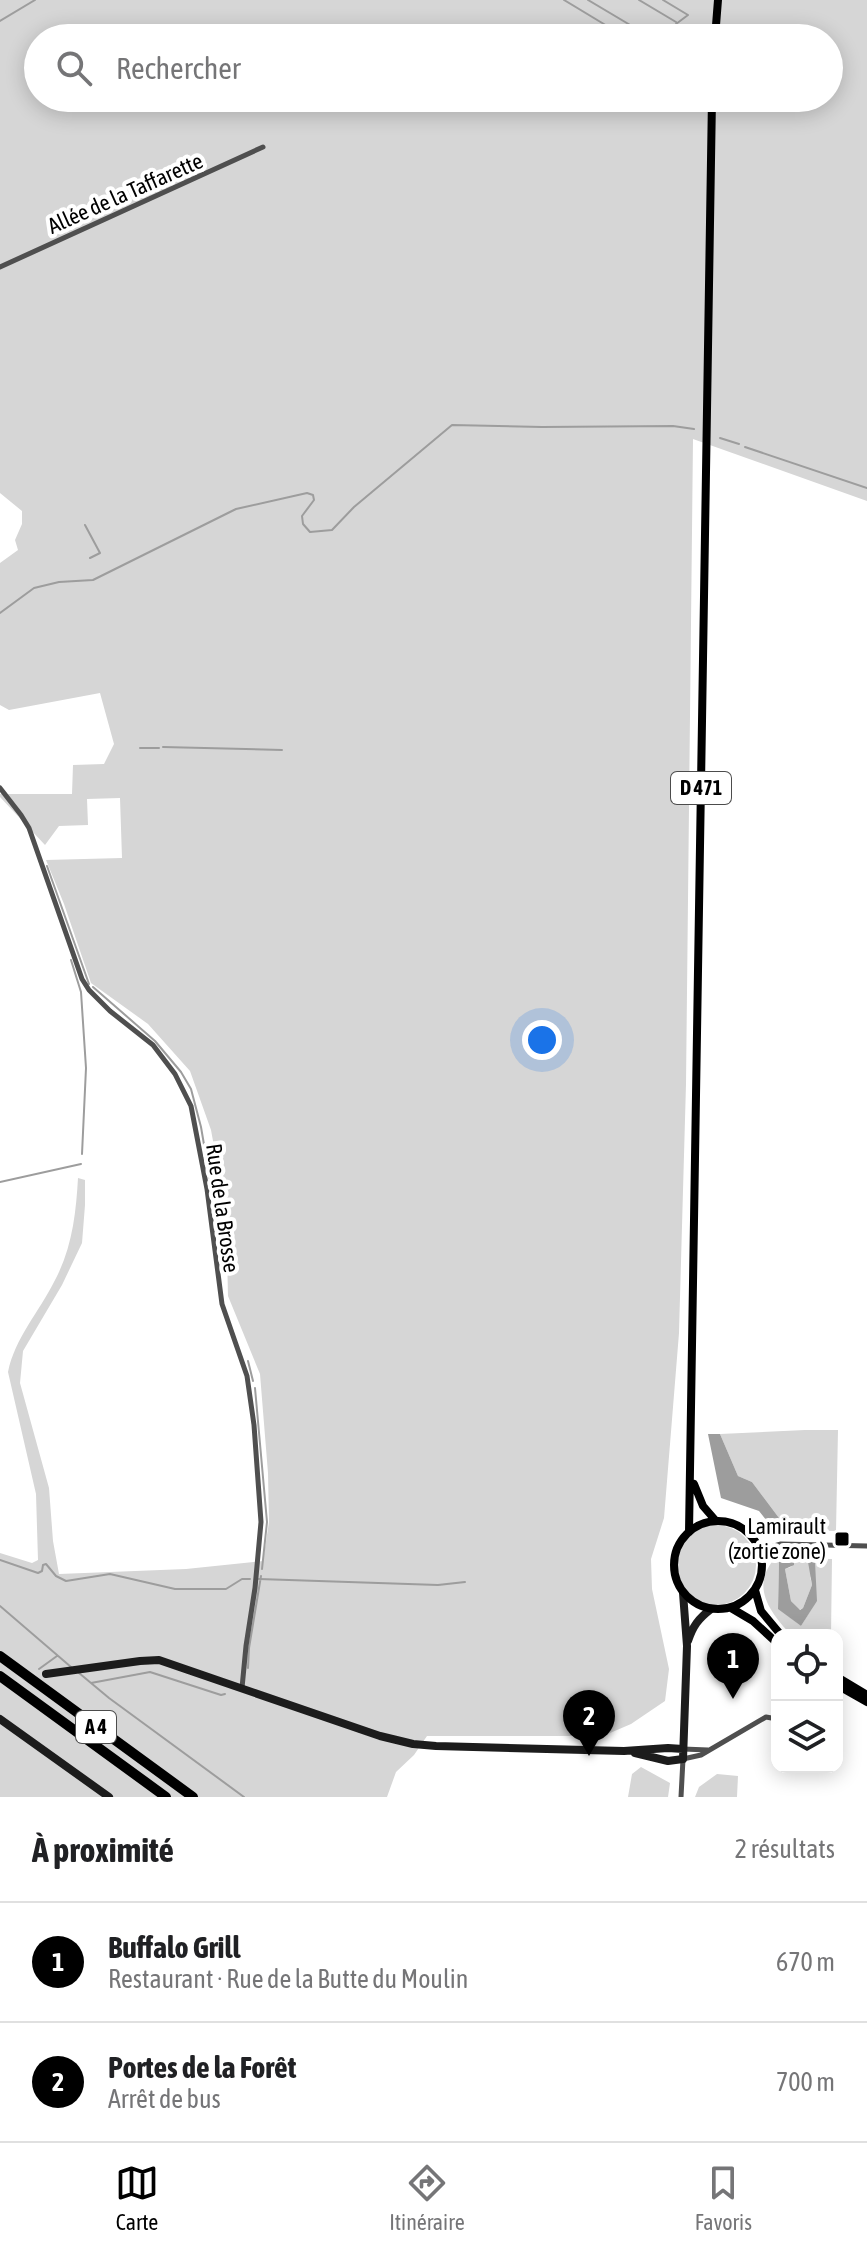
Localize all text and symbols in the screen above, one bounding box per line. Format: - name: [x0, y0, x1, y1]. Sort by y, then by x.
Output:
- search box: [24, 24, 843, 112]
- icon: search: [52, 46, 96, 90]
- text: Rechercher: [116, 51, 241, 85]
- street label: Allée de la Taffarette: [43, 147, 207, 239]
- road number: D 471: [671, 772, 731, 804]
- your location: [522, 1020, 562, 1060]
- street label: Rue de la Brosse: [201, 1142, 245, 1274]
- place label: Lamirault (zortie zone): [728, 1513, 826, 1564]
- marker: Lamirault (zortie zone): [833, 1530, 851, 1548]
- map controls: [771, 1629, 843, 1773]
- button: locate: [771, 1629, 843, 1701]
- pin: 1: [707, 1633, 759, 1699]
- pin: 2: [563, 1690, 615, 1756]
- button: layers: [771, 1701, 843, 1773]
- road number: A 4: [76, 1711, 116, 1743]
- text: À proximité: [32, 1830, 174, 1869]
- text: 2 résultats: [735, 1834, 835, 1864]
- text: Buffalo Grill: [108, 1930, 240, 1964]
- text: 1: [52, 1947, 64, 1977]
- text: 670 m: [776, 1947, 835, 1977]
- text: Restaurant · Rue de la Butte du Moulin: [108, 1964, 468, 1994]
- text: Portes de la Forêt: [108, 2050, 296, 2084]
- text: 2: [52, 2067, 64, 2097]
- text: 700 m: [776, 2067, 835, 2097]
- text: Arrêt de bus: [108, 2084, 221, 2114]
- tab: Carte: [115, 2161, 159, 2235]
- tab: Itinéraire: [389, 2161, 465, 2235]
- tab: Favoris: [695, 2161, 752, 2235]

